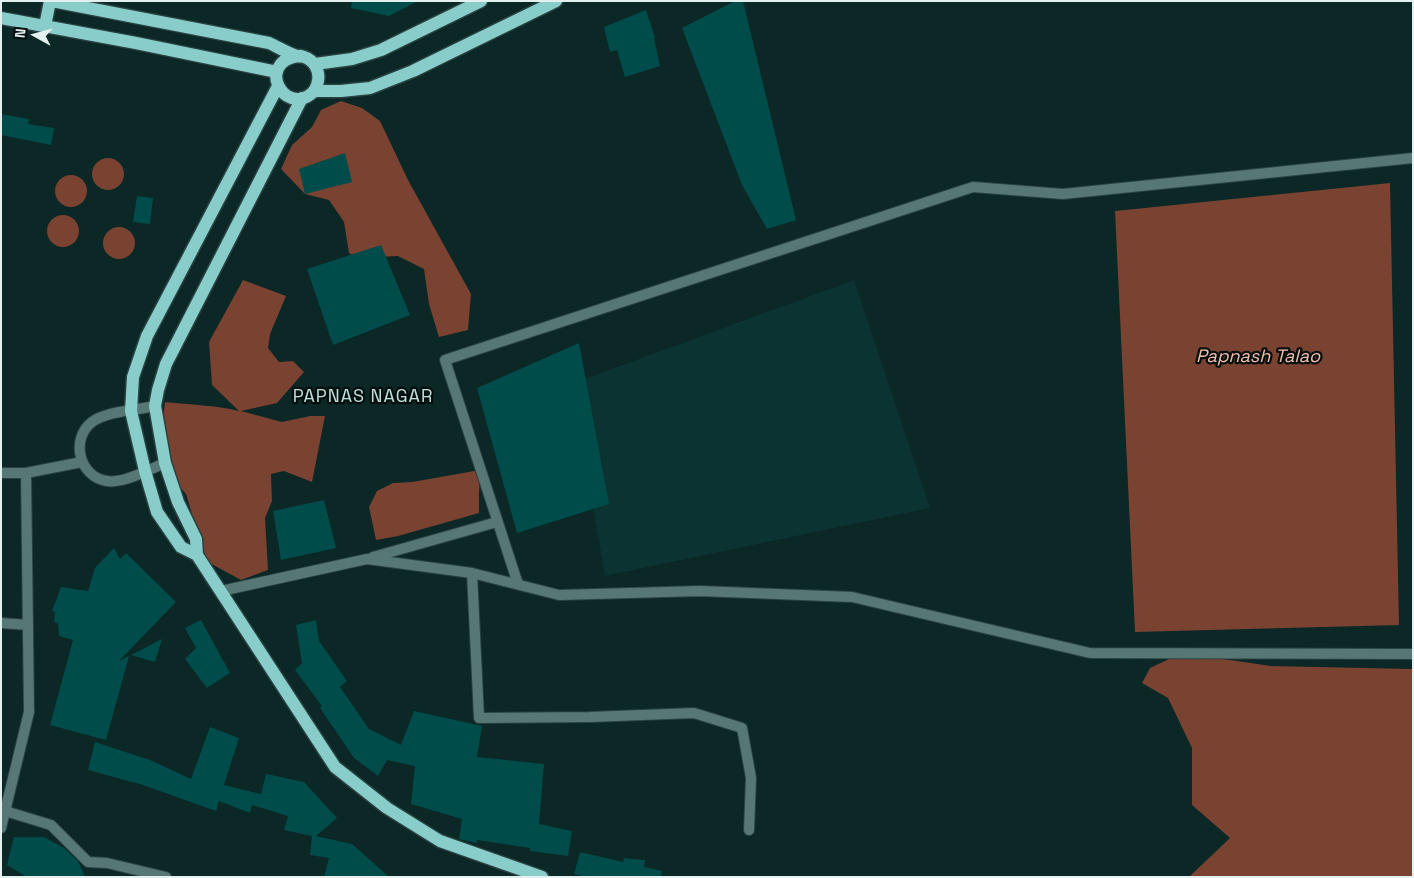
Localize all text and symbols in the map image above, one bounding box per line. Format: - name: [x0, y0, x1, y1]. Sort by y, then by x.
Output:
- north arrow: [10, 10, 60, 60]
- text: N: [11, 27, 30, 39]
- water label: Papnash Talao: [1196, 346, 1320, 368]
- district label: PAPNAS NAGAR: [291, 386, 435, 408]

